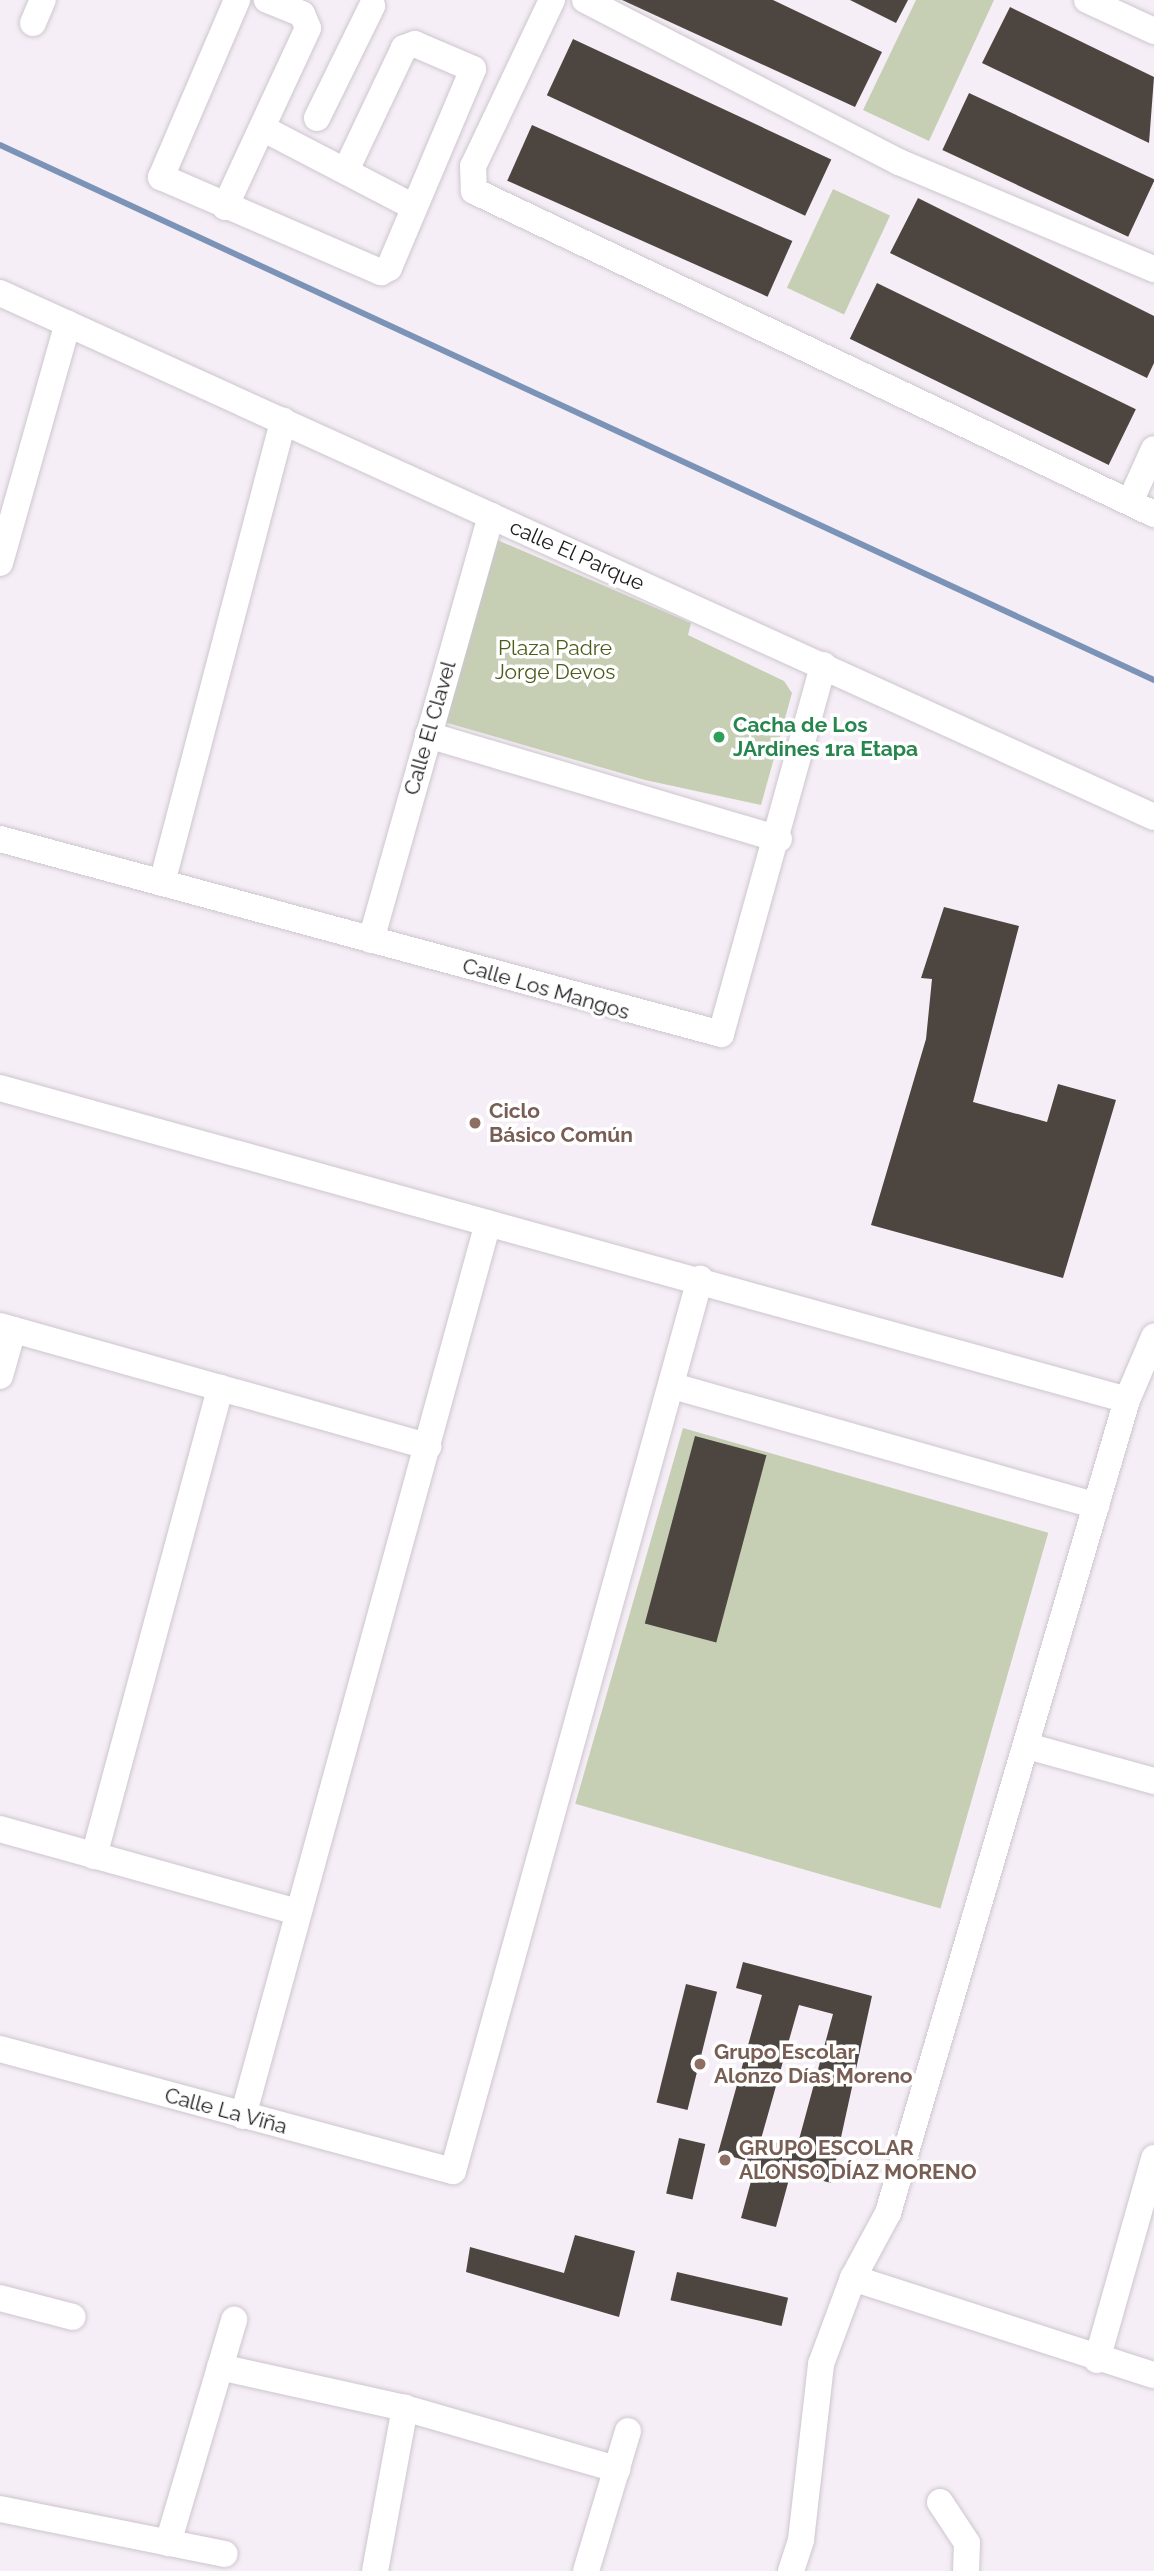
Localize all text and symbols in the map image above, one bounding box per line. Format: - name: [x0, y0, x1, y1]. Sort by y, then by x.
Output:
- street label: calle El Parque: [506, 514, 648, 596]
- park label: Plaza Padre Jorge Devos: [495, 635, 615, 685]
- street label: Calle El Clavel: [399, 658, 461, 798]
- place label: Cacha de Los JArdines 1ra Etapa: [733, 712, 918, 762]
- marker: Cacha de Los JArdines 1ra Etapa: [711, 729, 727, 745]
- street label: Calle Los Mangos: [460, 953, 632, 1025]
- place label: Ciclo Básico Común: [489, 1098, 633, 1148]
- marker: Ciclo Básico Común: [467, 1115, 483, 1131]
- place label: Grupo Escolar Alonzo Días Moreno: [714, 2039, 913, 2089]
- marker: Grupo Escolar Alonzo Días Moreno: [692, 2056, 708, 2072]
- street label: Calle La Viña: [162, 2082, 290, 2140]
- place label: GRUPO ESCOLAR ALONSO DÍAZ MORENO: [739, 2135, 977, 2185]
- marker: GRUPO ESCOLAR ALONSO DÍAZ MORENO: [717, 2152, 733, 2168]

